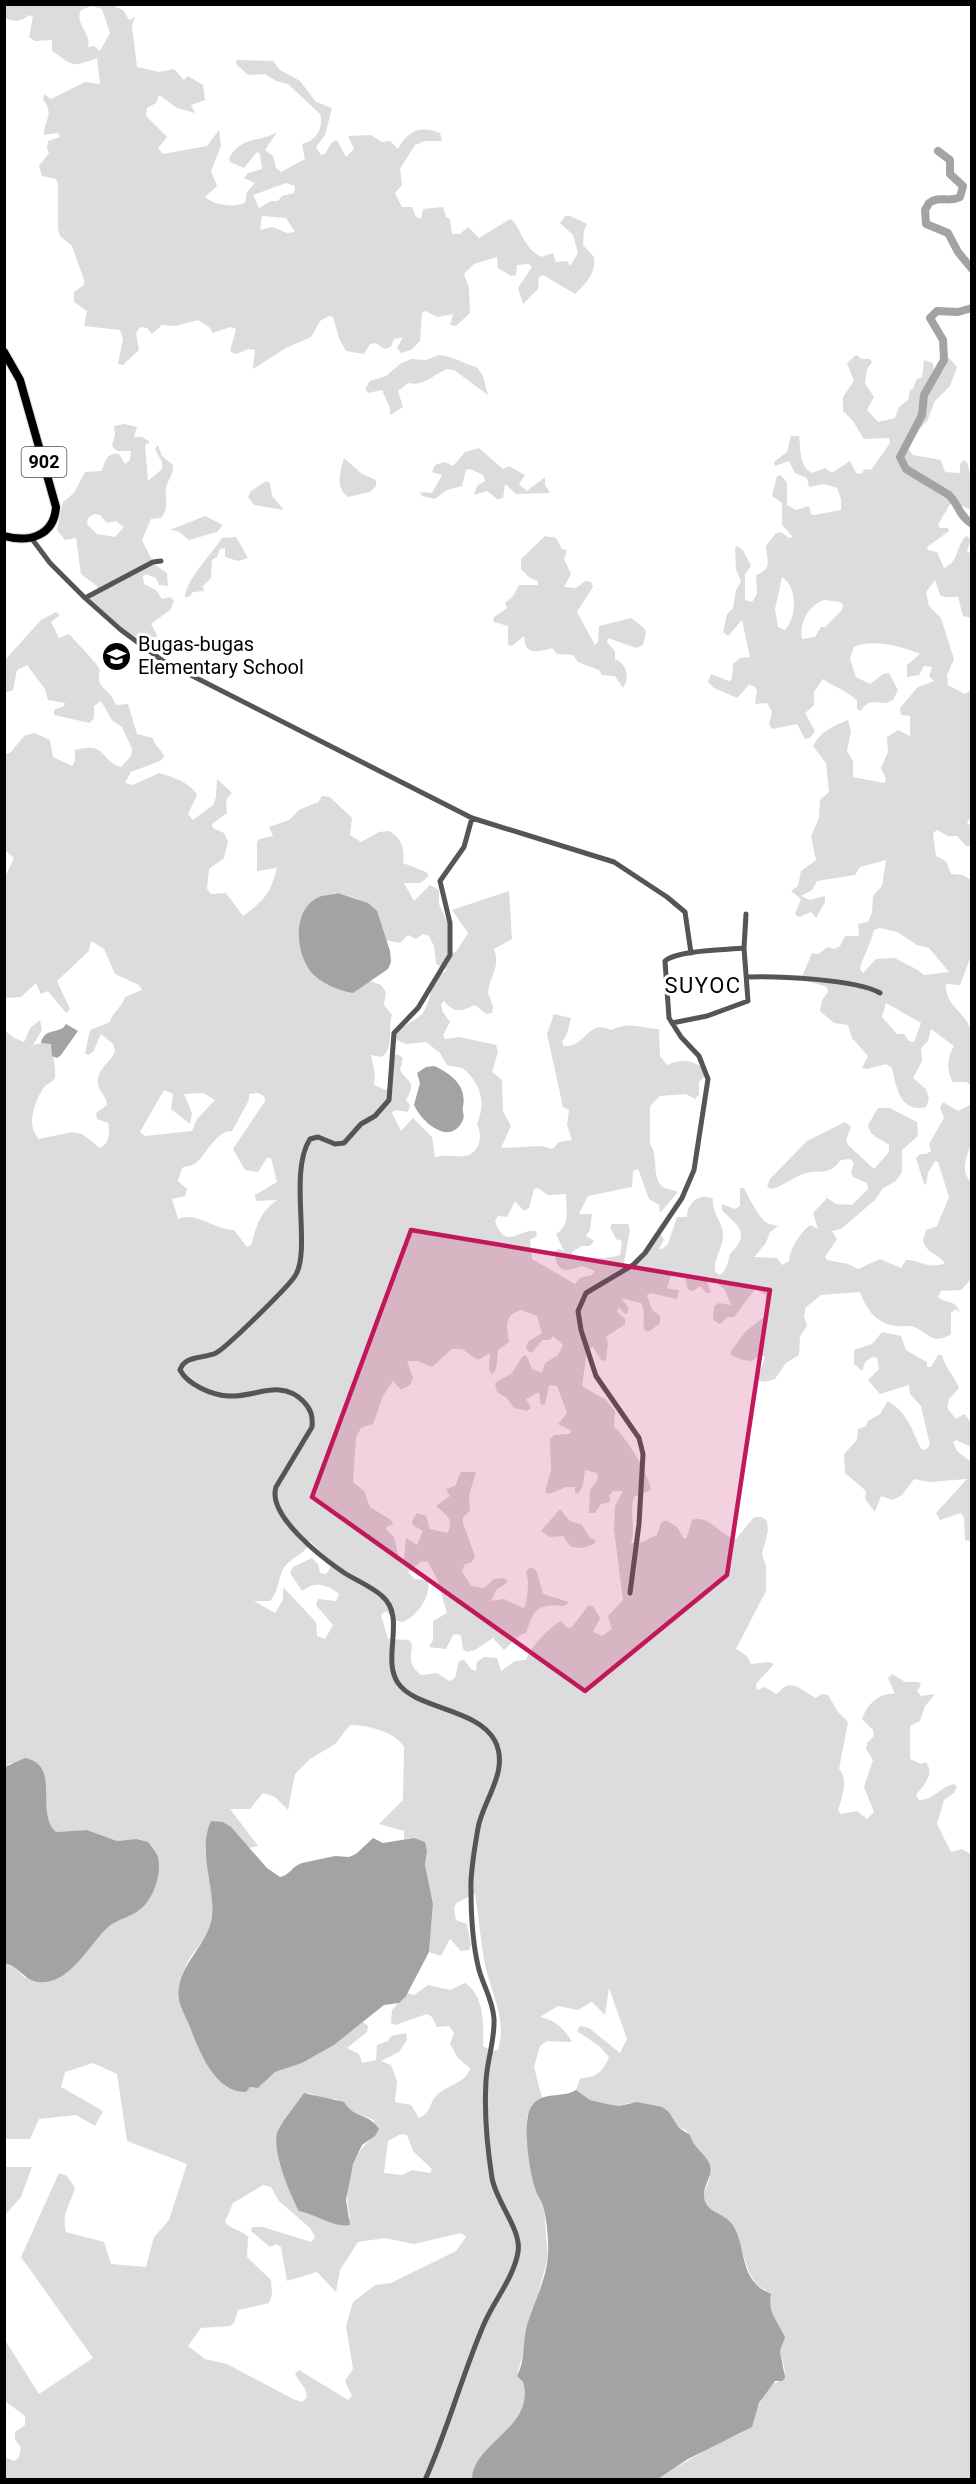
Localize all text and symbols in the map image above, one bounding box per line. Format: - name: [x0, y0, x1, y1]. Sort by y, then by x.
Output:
- road number: 902: [22, 447, 66, 477]
- place label: Bugas-bugas Elementary School: [138, 632, 304, 679]
- school or university icon: Bugas-bugas Elementary School: [101, 640, 133, 672]
- district label: SUYOC: [664, 973, 742, 998]

